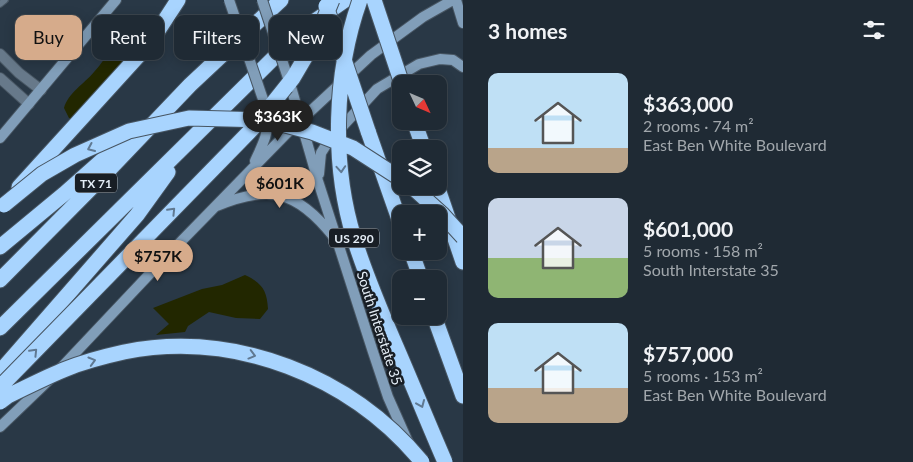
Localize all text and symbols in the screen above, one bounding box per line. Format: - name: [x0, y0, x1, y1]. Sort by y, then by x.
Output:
- chip: Buy: [15, 15, 82, 60]
- chip: Rent: [92, 15, 164, 60]
- chip: Filters: [174, 15, 259, 60]
- chip: New: [269, 15, 342, 60]
- icon: filters: [860, 16, 888, 44]
- text: 3 homes: [488, 18, 567, 43]
- north arrow: [392, 75, 448, 130]
- map controls: [392, 75, 447, 325]
- text: $363,000: [643, 91, 733, 116]
- icon: home: [528, 93, 588, 153]
- pin: $363K: [243, 100, 313, 142]
- text: $363K: [254, 106, 302, 125]
- text: 2 rooms · 74 m²: [643, 116, 754, 135]
- text: East Ben White Boulevard: [643, 135, 827, 154]
- button: layers: [392, 140, 447, 195]
- one-way arrow: [87, 141, 96, 152]
- one-way arrow: [336, 165, 347, 173]
- pin: $601K: [245, 166, 315, 209]
- text: $601K: [256, 173, 304, 192]
- road number: TX 71: [75, 174, 117, 192]
- button: +: [392, 205, 447, 260]
- one-way arrow: [166, 207, 175, 216]
- text: $601,000: [643, 216, 733, 241]
- icon: home: [528, 218, 588, 278]
- road number: US 290: [329, 228, 379, 248]
- pin: $757K: [123, 240, 193, 282]
- text: 5 rooms · 158 m²: [643, 241, 763, 260]
- text: $757K: [134, 246, 182, 265]
- text: South Interstate 35: [643, 260, 779, 279]
- street label: South Interstate 35: [354, 269, 406, 387]
- button: −: [392, 270, 447, 325]
- text: $757,000: [643, 341, 733, 366]
- icon: home: [528, 343, 588, 403]
- one-way arrow: [28, 349, 37, 358]
- one-way arrow: [248, 350, 256, 360]
- one-way arrow: [88, 356, 96, 367]
- text: 5 rooms · 153 m²: [643, 366, 763, 385]
- text: East Ben White Boulevard: [643, 385, 827, 404]
- one-way arrow: [414, 399, 425, 408]

